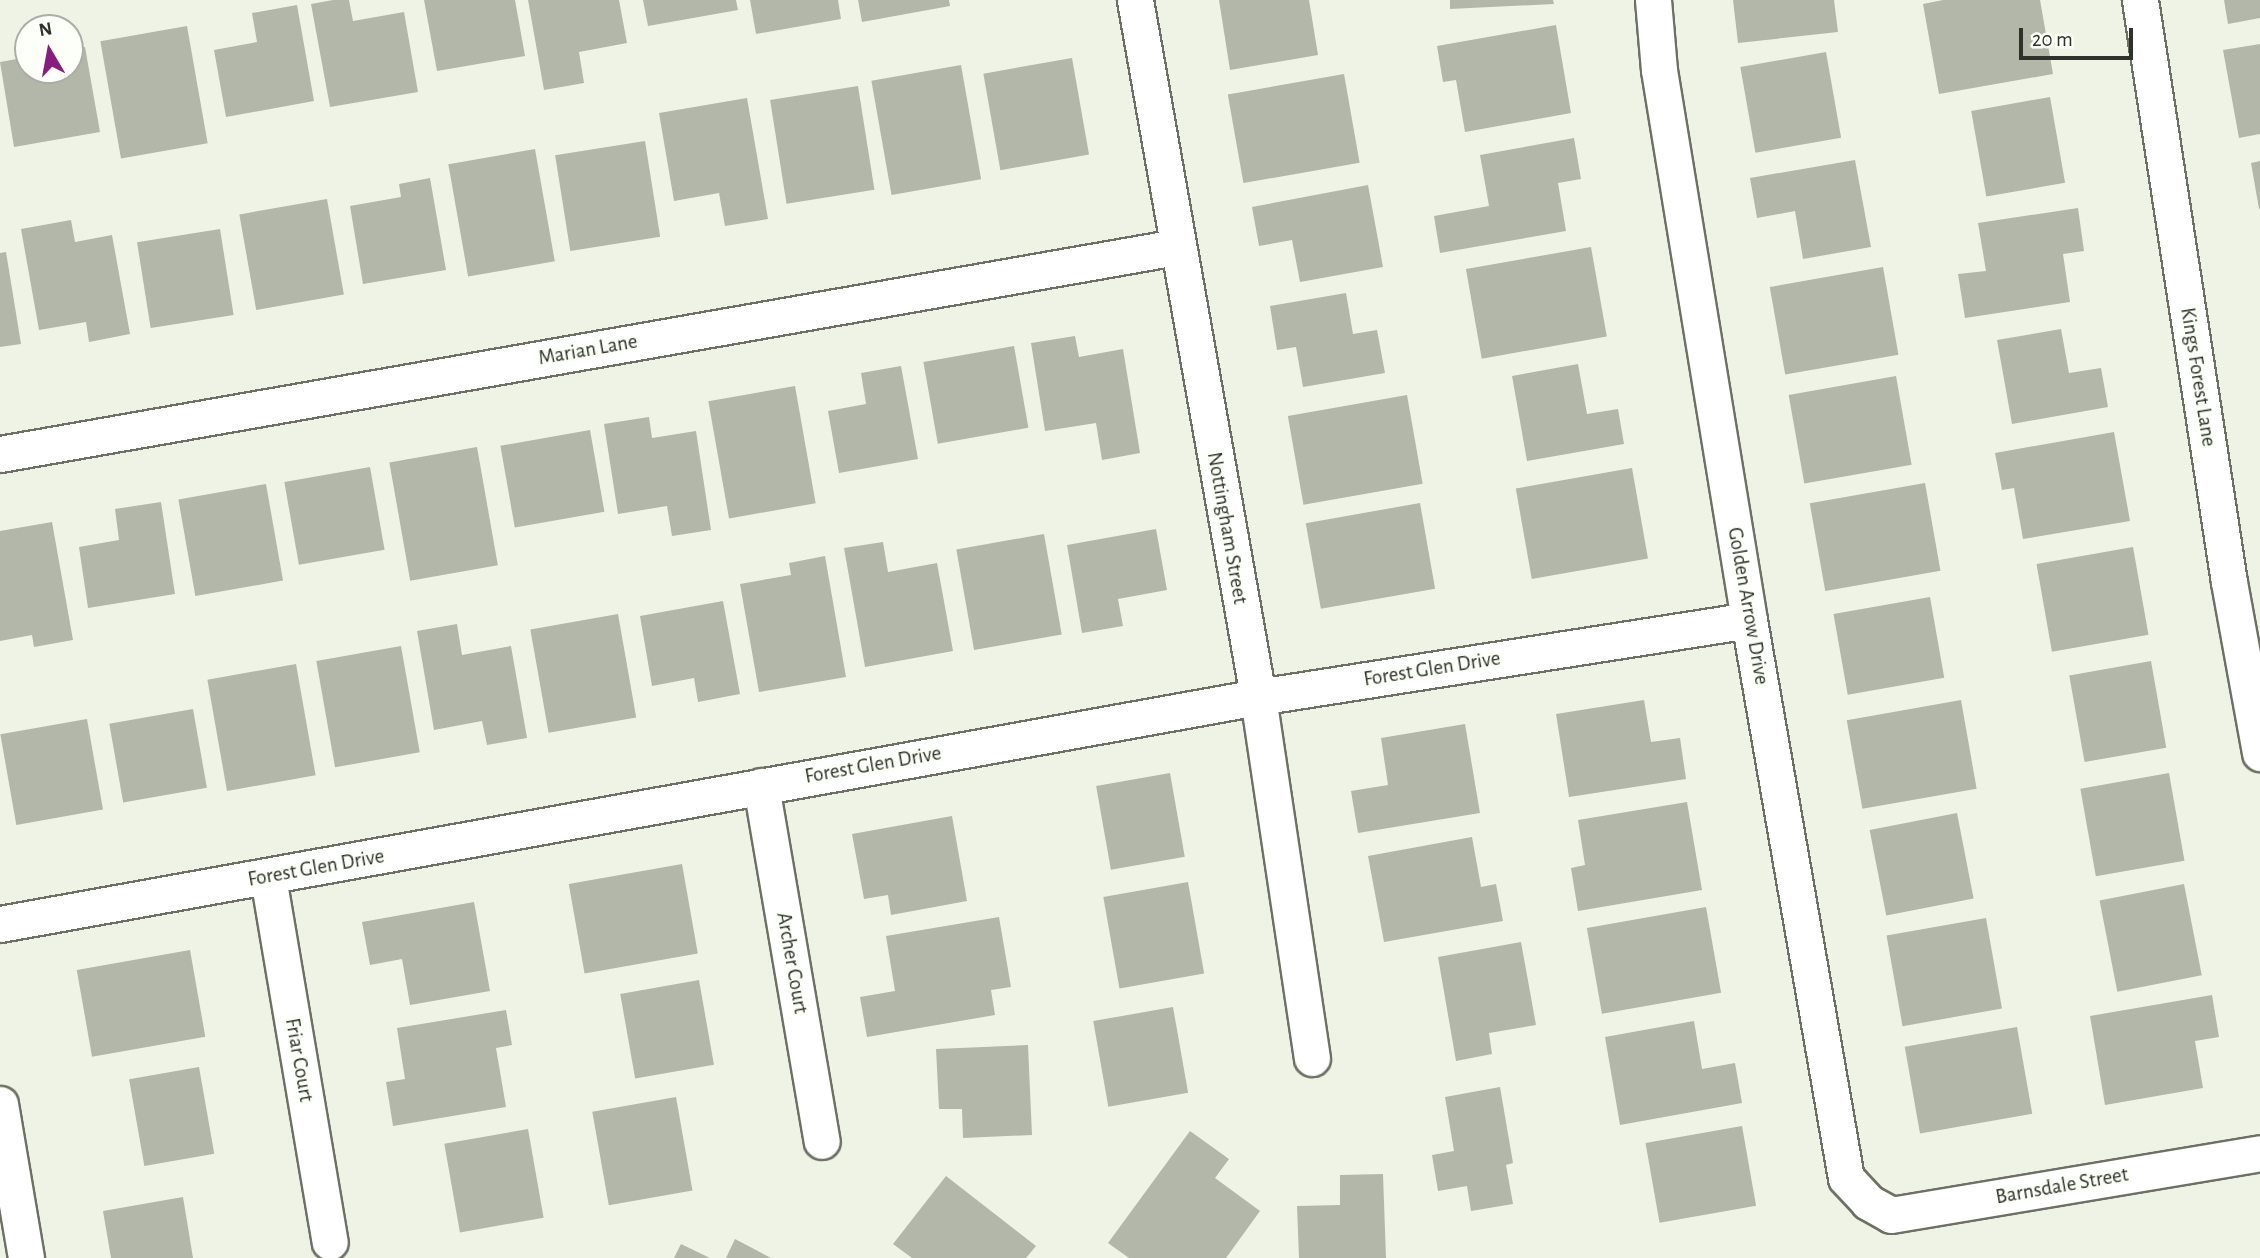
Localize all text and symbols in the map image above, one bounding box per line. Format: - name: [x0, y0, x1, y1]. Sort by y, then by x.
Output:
- north arrow: [14, 14, 84, 84]
- scale bar: [2022, 14, 2136, 58]
- text: N: [37, 19, 54, 40]
- text: 20 m: [2032, 29, 2073, 50]
- street label: Kings Forest Lane: [2175, 306, 2221, 448]
- street label: Marian Lane: [536, 329, 640, 371]
- street label: Nottingham Street: [1201, 450, 1253, 606]
- street label: Golden Arrow Drive: [1722, 525, 1774, 687]
- street label: Forest Glen Drive: [1362, 646, 1502, 692]
- street label: Forest Glen Drive: [803, 741, 943, 789]
- street label: Forest Glen Drive: [246, 844, 386, 892]
- street label: Archer Court: [771, 910, 813, 1016]
- street label: Friar Court: [279, 1016, 319, 1104]
- street label: Barnsdale Street: [1994, 1162, 2130, 1210]

